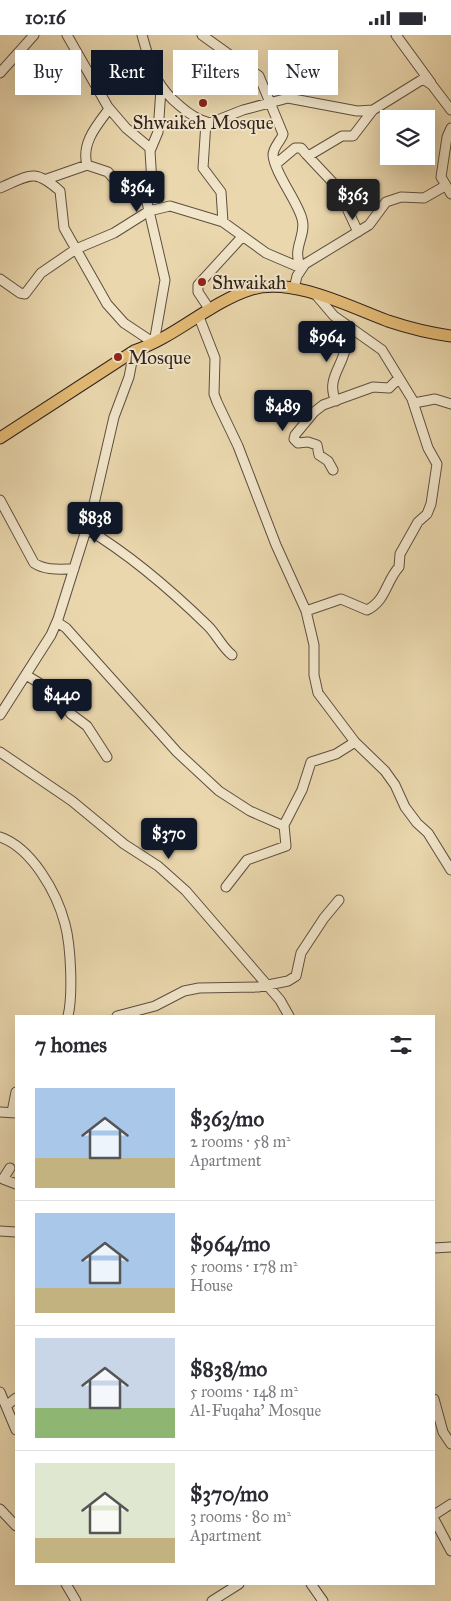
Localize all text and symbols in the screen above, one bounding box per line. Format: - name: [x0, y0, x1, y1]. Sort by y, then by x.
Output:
- text: 10:16: [25, 6, 65, 29]
- chip: Buy: [15, 50, 81, 95]
- chip: Rent: [91, 50, 163, 95]
- chip: Filters: [173, 50, 258, 95]
- chip: New: [268, 50, 338, 95]
- marker: Shwaikeh Mosque: [197, 97, 209, 109]
- map controls: [380, 110, 435, 165]
- button: layers: [380, 110, 435, 165]
- place label: Shwaikeh Mosque: [132, 111, 274, 135]
- pin: $364: [107, 171, 167, 213]
- text: $364: [120, 177, 154, 196]
- pin: $363: [323, 179, 383, 221]
- text: $363: [338, 185, 368, 204]
- place label: Shwaikah: [212, 271, 287, 294]
- marker: Shwaikah: [196, 276, 208, 288]
- pin: $964: [297, 321, 357, 363]
- text: $964: [309, 327, 345, 346]
- place label: Mosque: [128, 346, 191, 370]
- marker: Mosque: [112, 351, 124, 363]
- pin: $489: [253, 389, 313, 432]
- text: $489: [265, 396, 301, 415]
- pin: $838: [65, 501, 125, 544]
- text: $838: [78, 508, 112, 527]
- pin: $440: [32, 679, 92, 721]
- text: $440: [44, 685, 80, 704]
- pin: $370: [139, 817, 199, 860]
- text: $370: [152, 824, 186, 843]
- icon: filters: [387, 1031, 415, 1059]
- text: 7 homes: [35, 1032, 107, 1058]
- text: $363/mo: [190, 1106, 264, 1132]
- icon: home: [75, 1108, 135, 1168]
- text: 2 rooms · 58 m²: [190, 1132, 291, 1151]
- text: Apartment: [190, 1151, 262, 1170]
- text: $964/mo: [190, 1231, 270, 1257]
- icon: home: [75, 1233, 135, 1293]
- text: 5 rooms · 178 m²: [190, 1257, 298, 1276]
- text: House: [190, 1276, 233, 1295]
- text: $838/mo: [190, 1356, 267, 1382]
- icon: home: [75, 1358, 135, 1418]
- text: 5 rooms · 148 m²: [190, 1382, 298, 1401]
- text: Al-Fuqaha' Mosque: [190, 1401, 321, 1420]
- text: $370/mo: [190, 1481, 268, 1507]
- icon: home: [75, 1483, 135, 1543]
- text: 3 rooms · 80 m²: [190, 1507, 291, 1526]
- text: Apartment: [190, 1526, 262, 1545]

